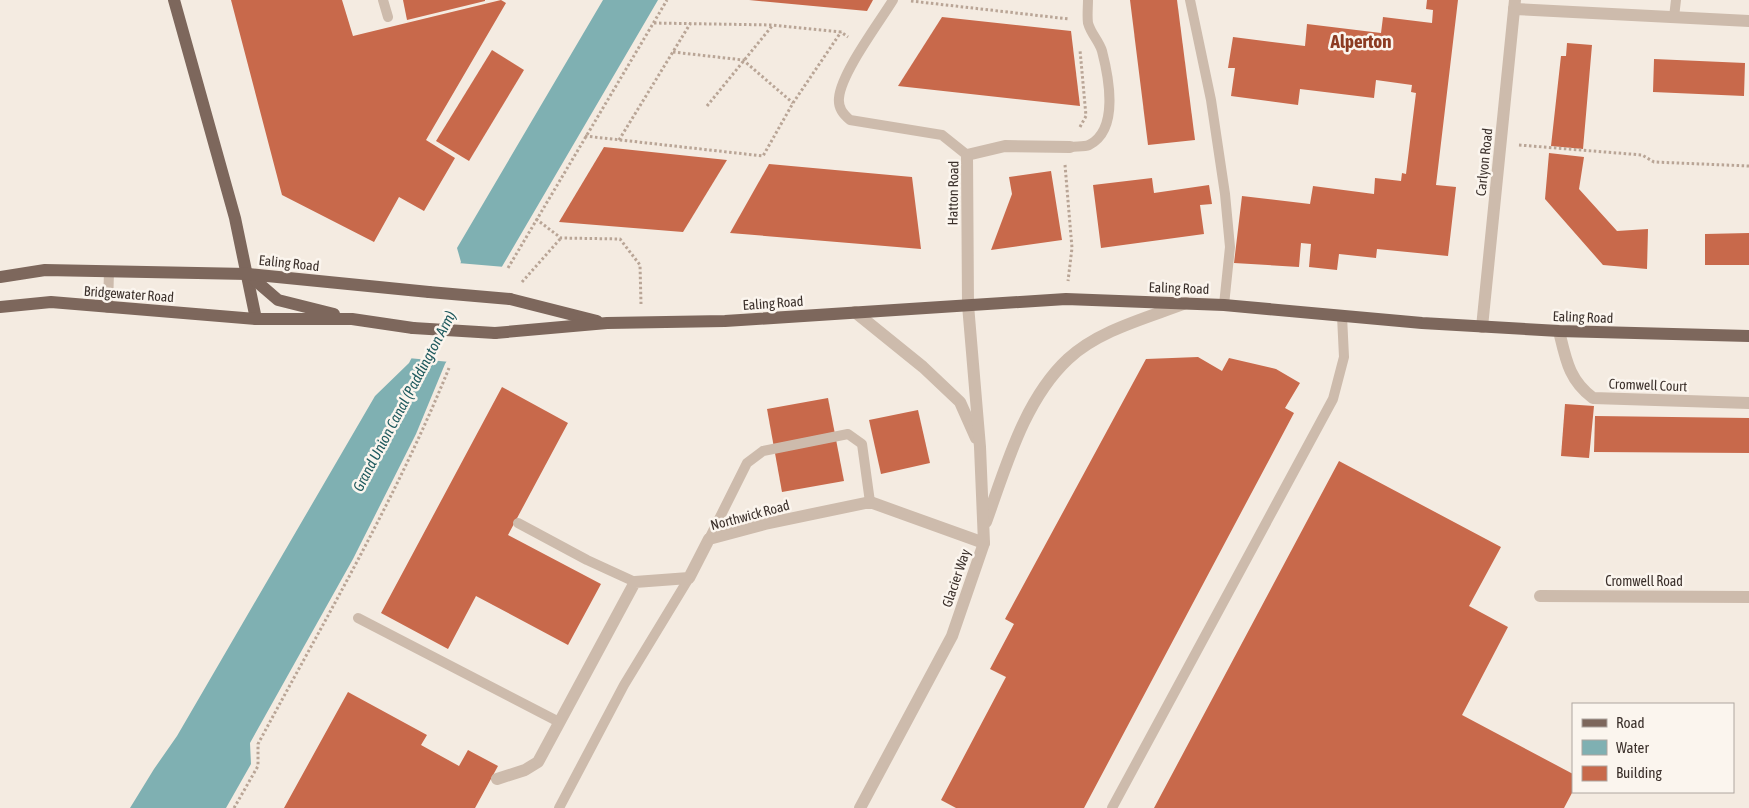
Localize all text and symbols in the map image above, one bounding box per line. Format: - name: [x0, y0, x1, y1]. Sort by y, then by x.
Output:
- district label: Alperton: [1330, 30, 1391, 52]
- street label: Carlyon Road: [1472, 127, 1496, 197]
- street label: Hatton Road: [944, 161, 962, 225]
- street label: Ealing Road: [258, 252, 320, 274]
- street label: Ealing Road: [1148, 279, 1210, 297]
- street label: Bridgewater Road: [83, 283, 175, 305]
- street label: Ealing Road: [742, 293, 804, 313]
- water label: Grand Union Canal (Paddington Arm): [349, 308, 459, 494]
- street label: Ealing Road: [1552, 308, 1614, 326]
- street label: Cromwell Court: [1608, 376, 1688, 394]
- street label: Northwick Road: [709, 497, 791, 533]
- street label: Glacier Way: [939, 547, 973, 609]
- street label: Cromwell Road: [1605, 573, 1683, 589]
- legend: [1572, 703, 1734, 793]
- text: Road: [1616, 714, 1645, 731]
- text: Water: [1616, 739, 1649, 756]
- text: Building: [1616, 764, 1662, 781]

